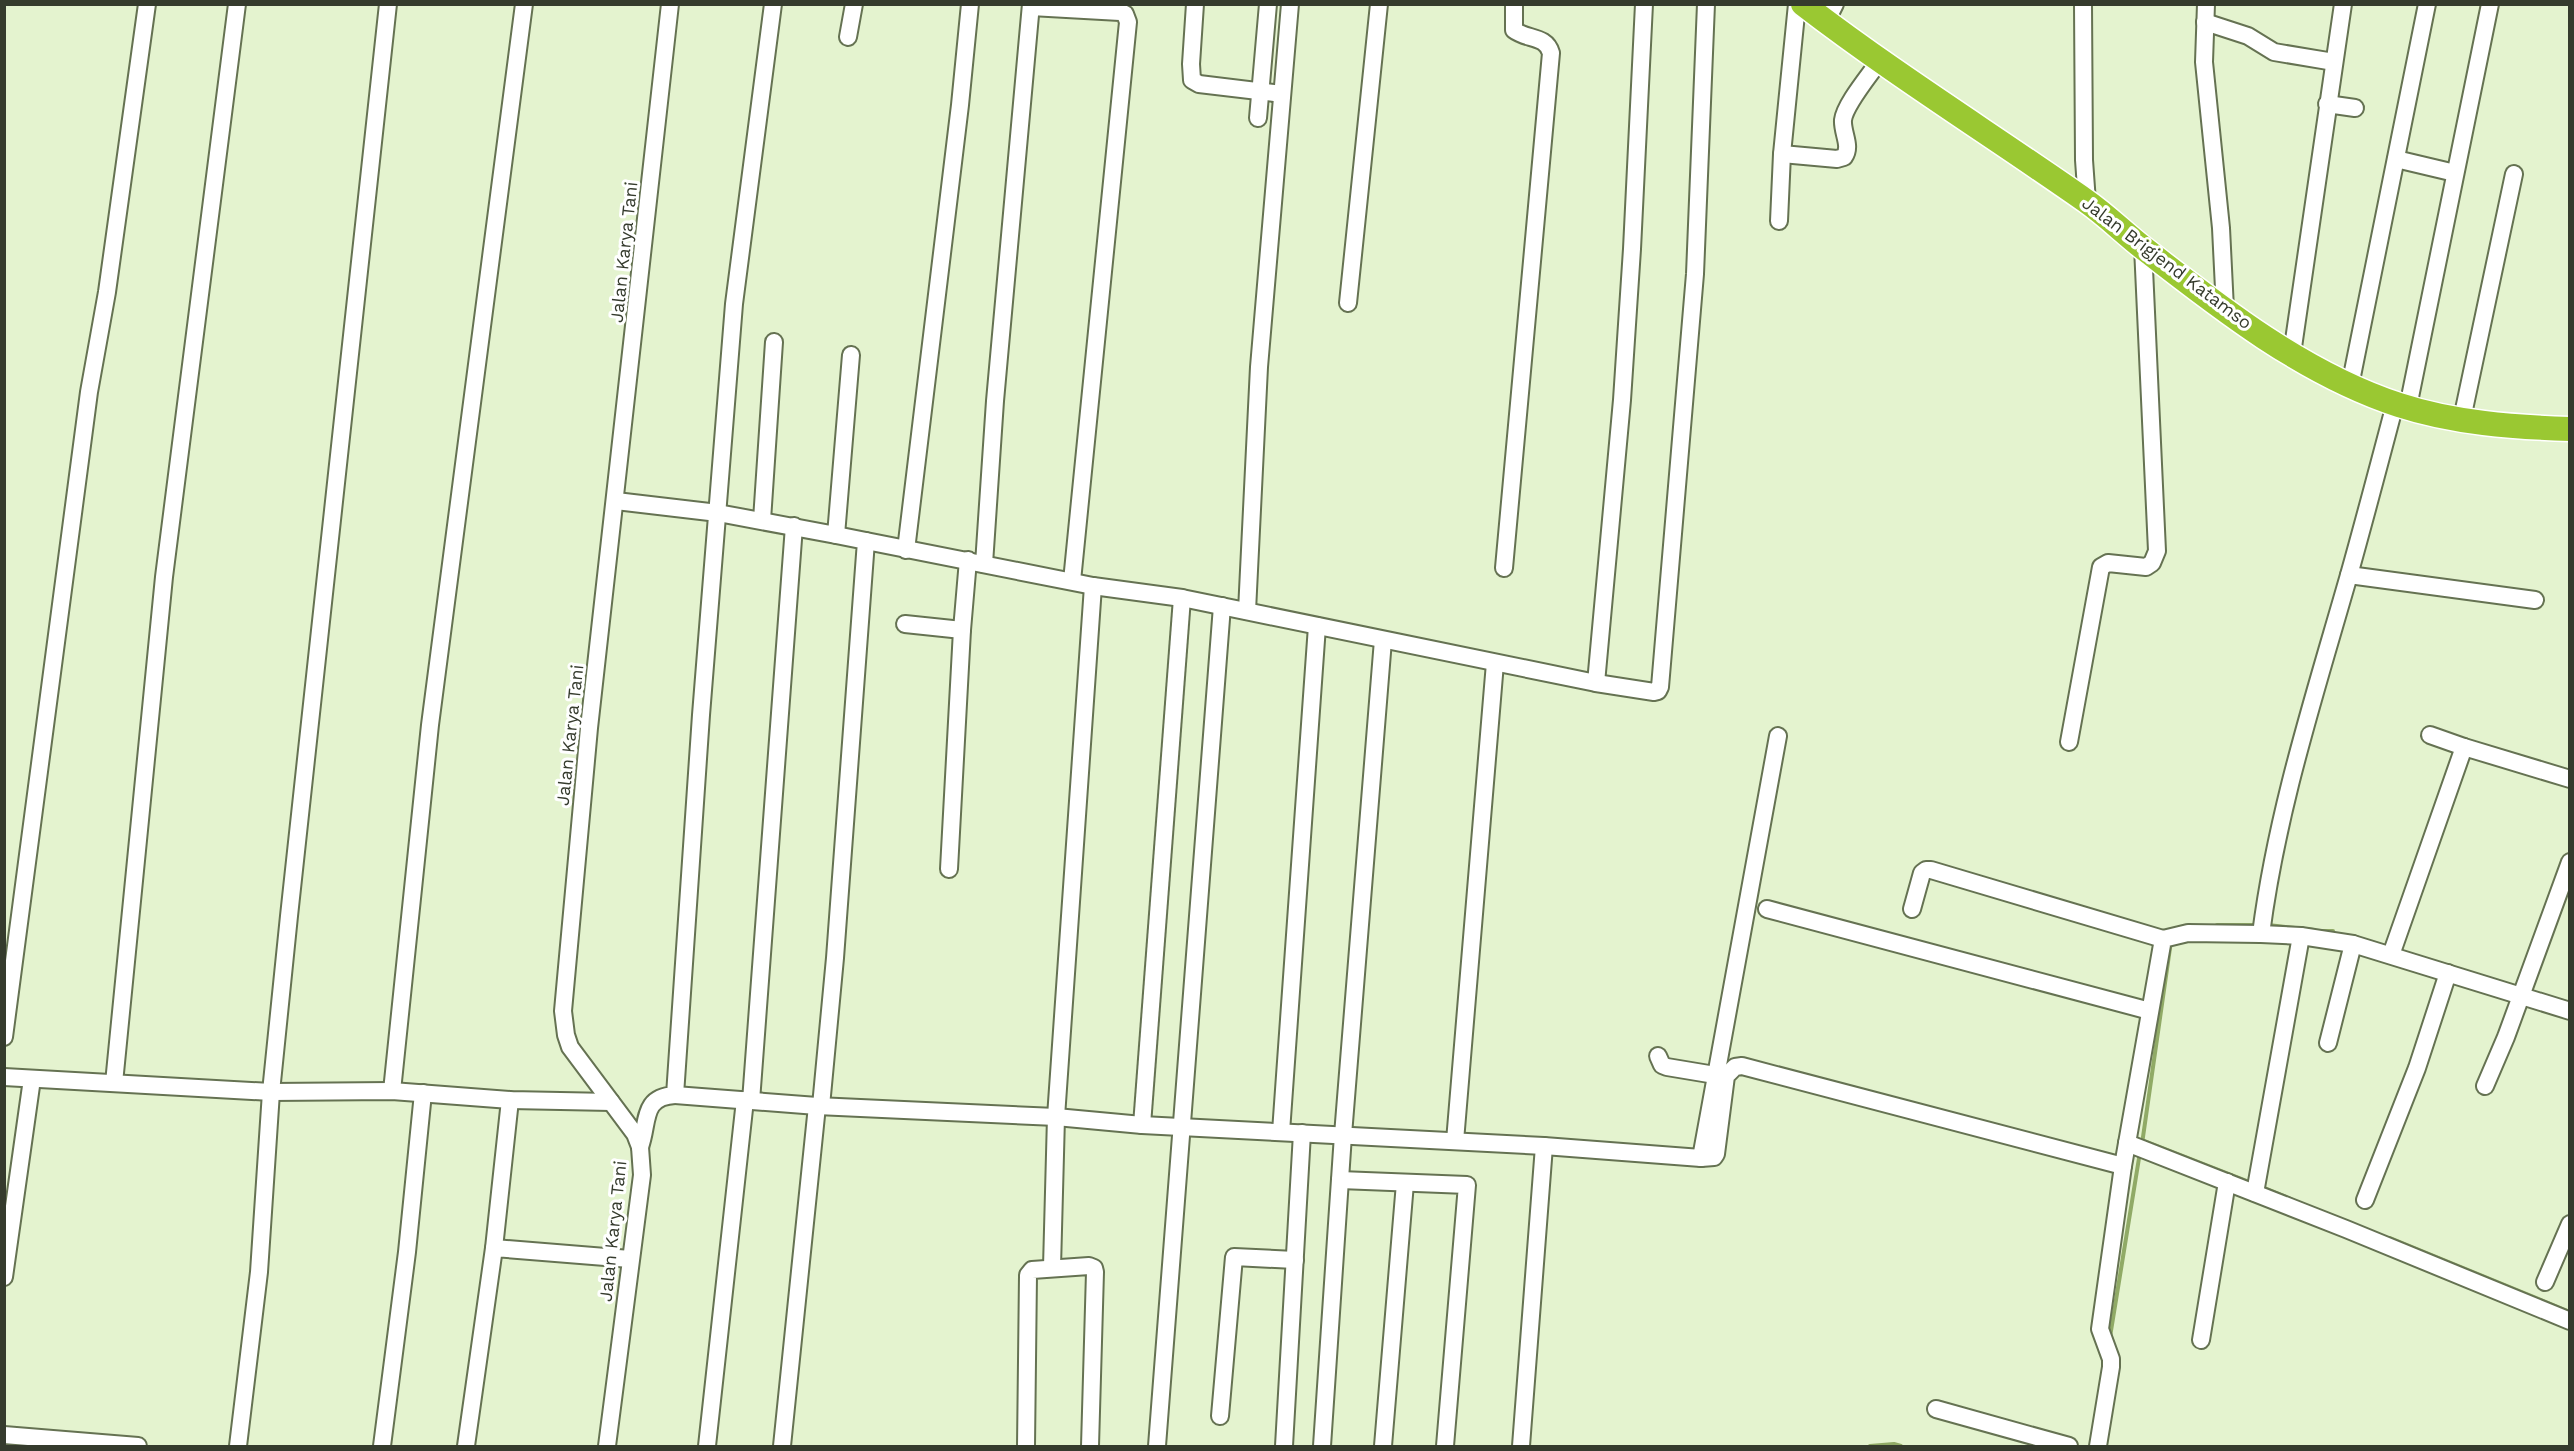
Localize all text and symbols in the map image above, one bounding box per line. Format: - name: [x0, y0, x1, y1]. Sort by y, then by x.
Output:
- street label: Jalan Karya Tani: [606, 180, 641, 324]
- street label: Jalan Brigjend Katamso: [2078, 192, 2256, 333]
- street label: Jalan Karya Tani: [552, 663, 587, 807]
- street label: Jalan Karya Tani: [595, 1159, 630, 1303]

